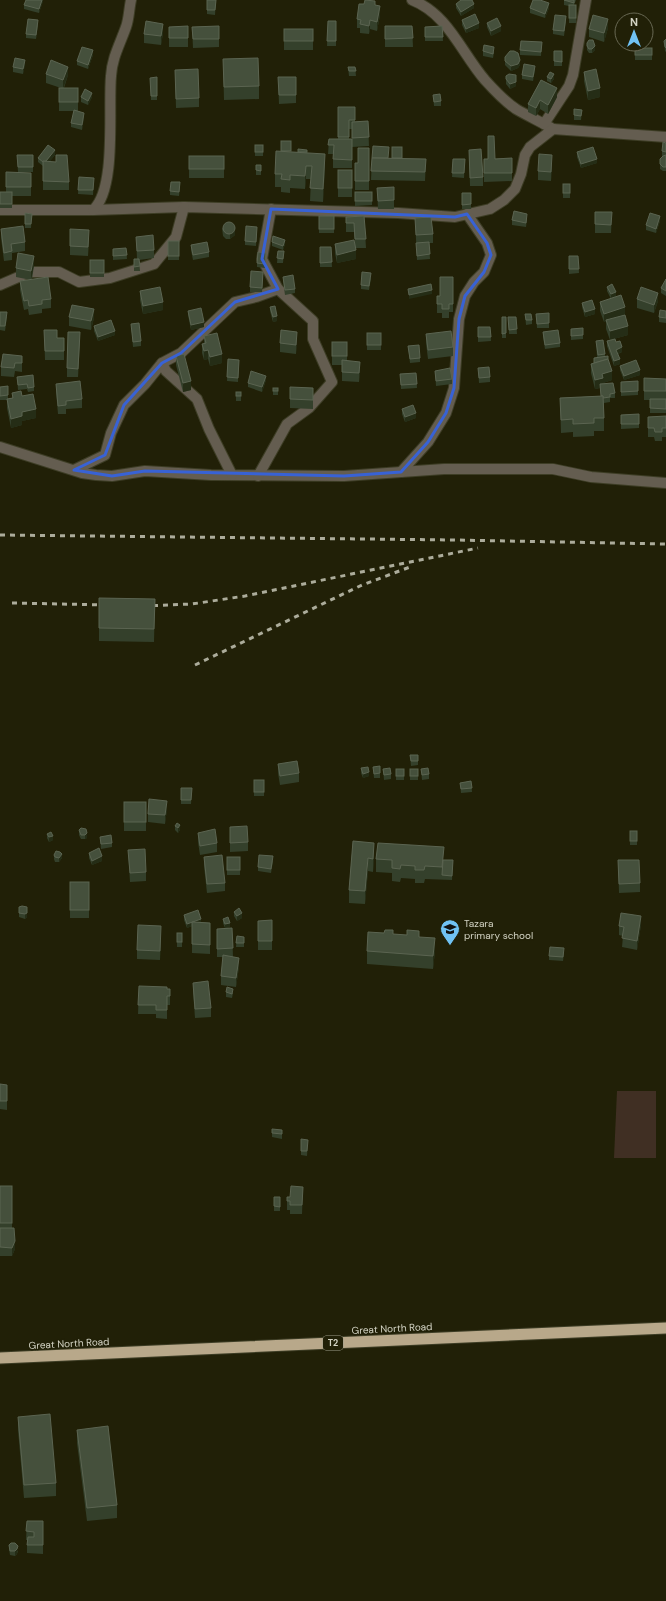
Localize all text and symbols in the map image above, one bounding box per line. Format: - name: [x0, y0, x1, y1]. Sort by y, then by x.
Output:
- north arrow: [614, 12, 654, 52]
- text: N: [630, 15, 638, 29]
- place label: Tazara primary school: [464, 917, 533, 942]
- school or university icon: Tazara primary school: [439, 918, 461, 946]
- street label: Great North Road: [351, 1320, 433, 1337]
- street label: Great North Road: [28, 1335, 110, 1352]
- road number: T2: [323, 1336, 343, 1350]

